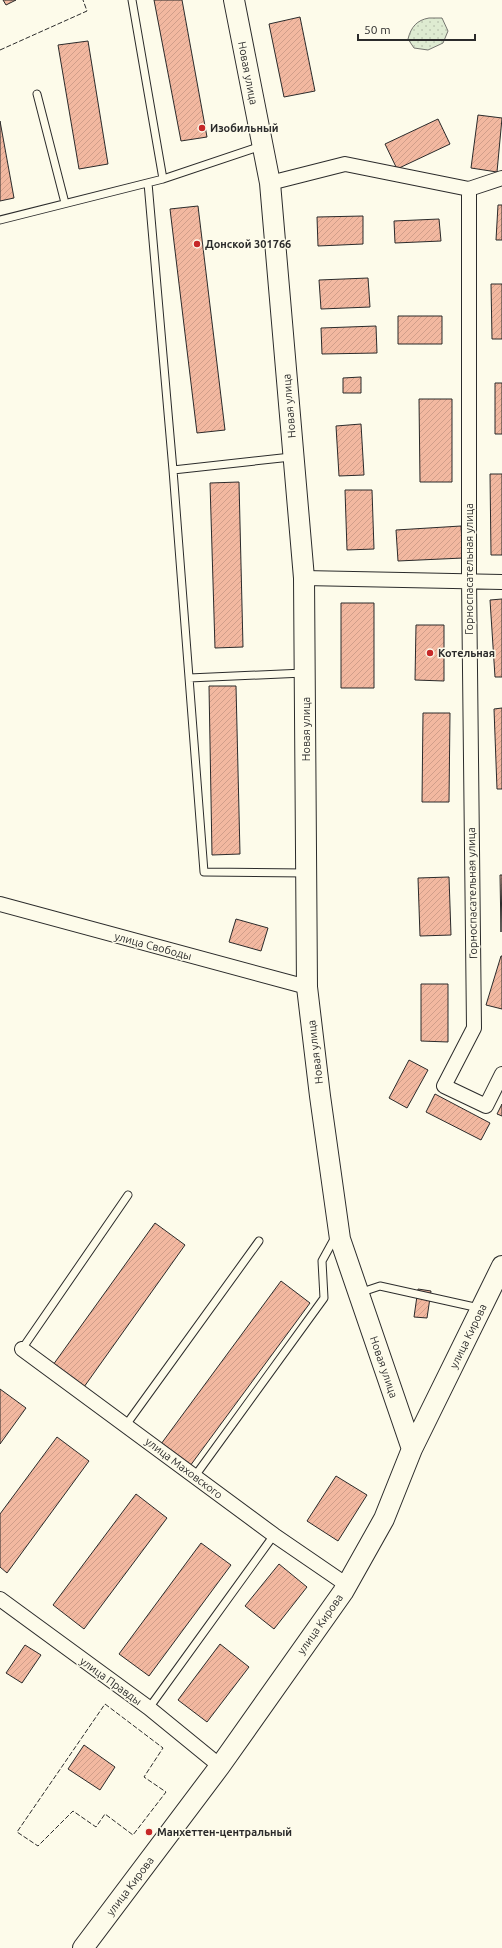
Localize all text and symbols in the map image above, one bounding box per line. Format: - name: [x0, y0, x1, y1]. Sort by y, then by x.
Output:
- scale bar: [358, 16, 475, 42]
- text: 50 m: [364, 23, 391, 36]
- street label: Новая улица: [236, 40, 260, 106]
- place label: Изобильный: [210, 122, 278, 134]
- marker: Изобильный: [197, 123, 207, 133]
- place label: Донской 301766: [205, 238, 291, 250]
- marker: Донской 301766: [192, 239, 202, 249]
- street label: Новая улица: [280, 373, 298, 439]
- street label: Горноспасательная улица: [463, 503, 475, 635]
- place label: Котельная: [438, 647, 495, 659]
- marker: Котельная: [425, 648, 435, 658]
- street label: Новая улица: [300, 697, 312, 761]
- street label: Горноспасательная улица: [465, 827, 479, 959]
- street label: улица Свободы: [113, 930, 193, 962]
- street label: Новая улица: [305, 1019, 325, 1085]
- street label: улица Кирова: [447, 1302, 489, 1370]
- street label: Новая улица: [368, 1335, 400, 1399]
- street label: улица Маховского: [143, 1435, 225, 1501]
- street label: улица Кирова: [295, 1592, 345, 1656]
- street label: улица Правды: [78, 1655, 144, 1707]
- place label: Манхеттен-центральный: [157, 1826, 292, 1838]
- marker: Манхеттен-центральный: [144, 1827, 154, 1837]
- street label: улица Кирова: [104, 1854, 156, 1918]

